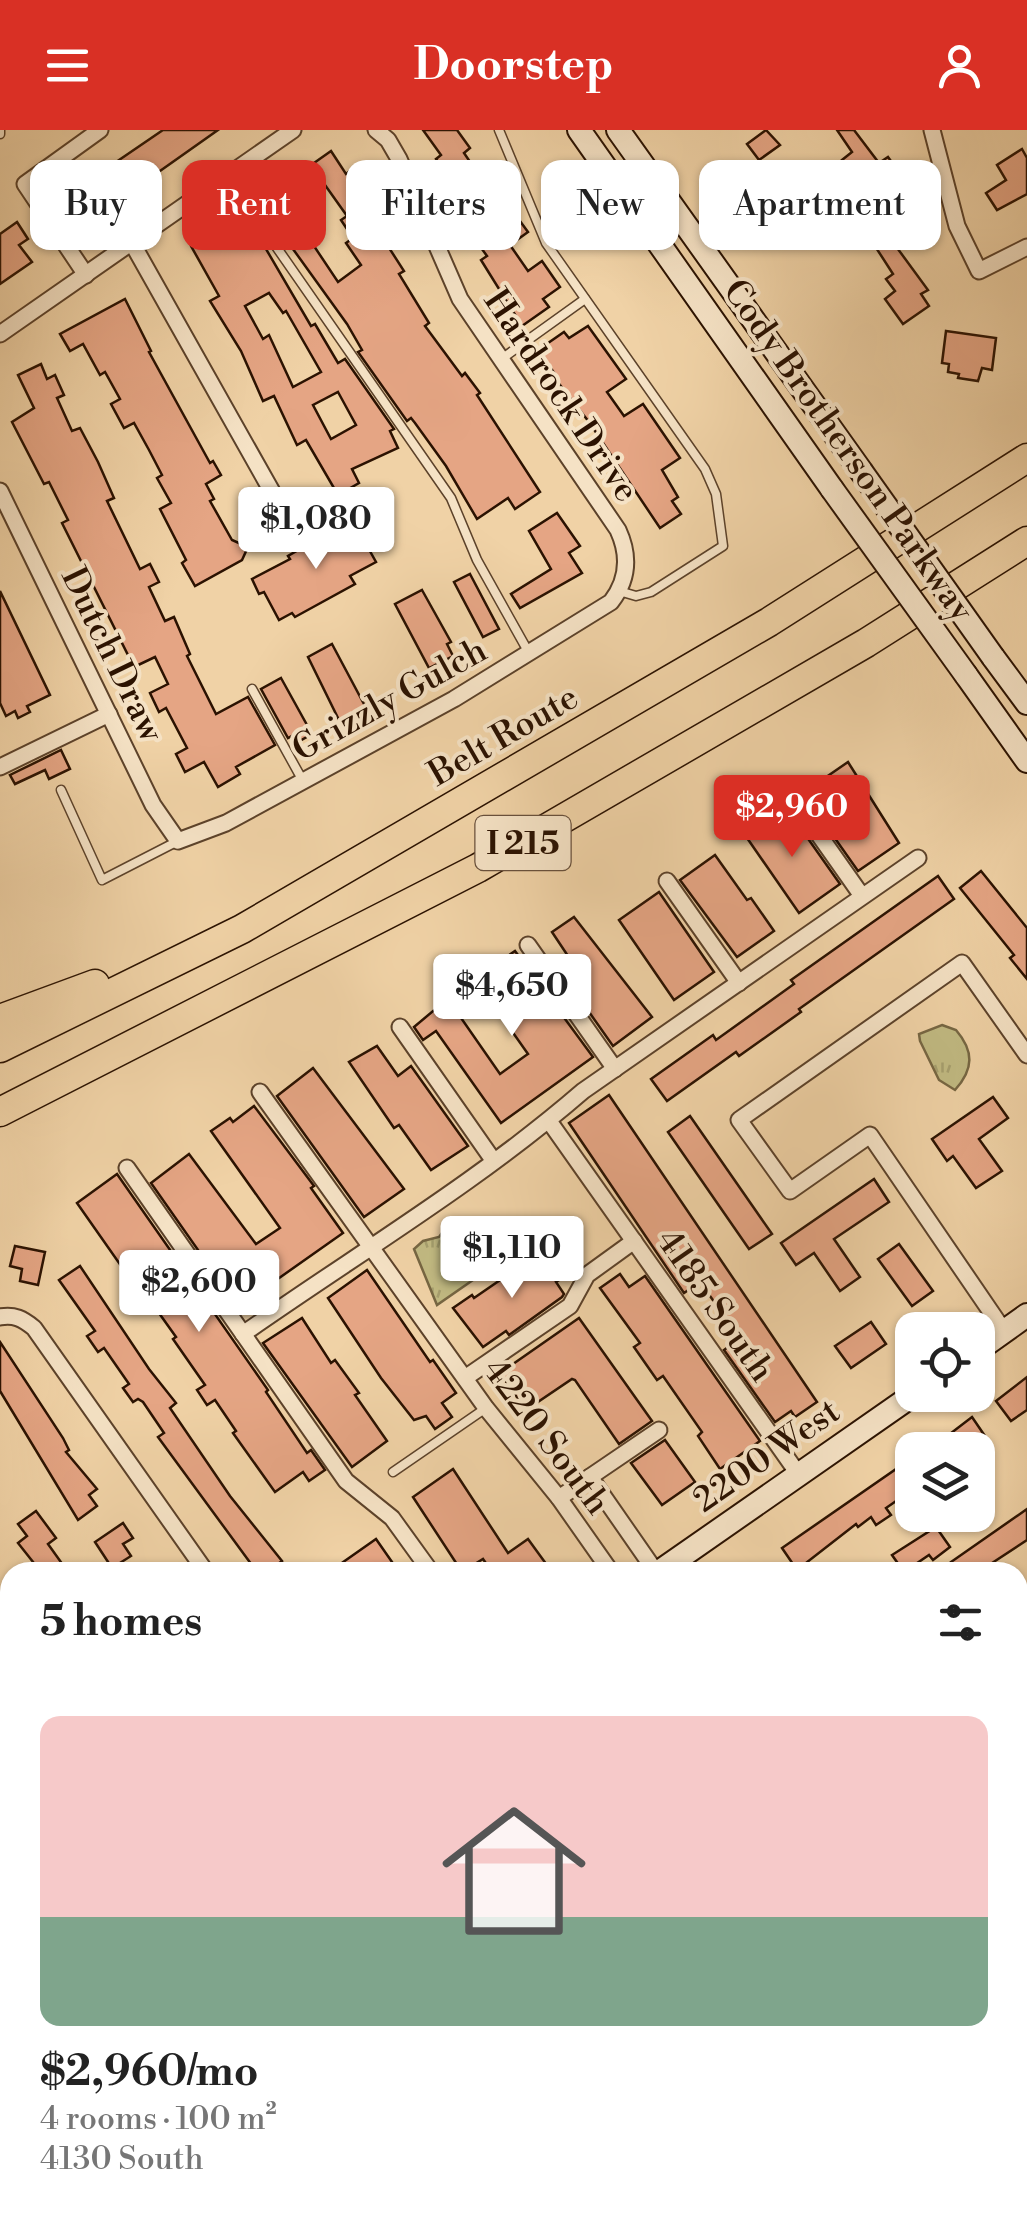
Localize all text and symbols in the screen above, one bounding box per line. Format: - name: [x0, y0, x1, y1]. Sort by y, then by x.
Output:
- text: Doorstep: [413, 37, 614, 94]
- icon: menu: [40, 38, 95, 93]
- icon: person: [932, 38, 987, 93]
- chip: Buy: [30, 160, 162, 250]
- chip: Rent: [182, 160, 326, 250]
- chip: Filters: [346, 160, 521, 250]
- chip: New: [541, 160, 679, 250]
- chip: Apartment: [699, 160, 941, 250]
- street label: Cody Brotherson Parkway: [713, 271, 983, 631]
- street label: Hardrock Drive: [474, 281, 648, 510]
- pin: $1,080: [235, 487, 397, 572]
- text: $1,080: [260, 499, 372, 539]
- street label: Dutch Draw: [51, 561, 173, 750]
- street label: Grizzly Gulch: [285, 629, 495, 771]
- street label: Belt Route: [420, 676, 586, 797]
- pin: $2,960: [711, 775, 873, 860]
- text: $2,960: [736, 787, 848, 827]
- road number: I 215: [476, 816, 570, 870]
- pin: $4,650: [431, 954, 593, 1039]
- text: $4,650: [455, 966, 569, 1006]
- pin: $1,110: [431, 1216, 593, 1301]
- street label: 4185 South: [647, 1221, 783, 1391]
- text: $1,110: [463, 1228, 561, 1268]
- pin: $2,600: [118, 1250, 280, 1335]
- text: $2,600: [141, 1262, 257, 1302]
- map controls: [895, 1312, 995, 1532]
- button: locate: [895, 1312, 995, 1412]
- street label: 4220 South: [473, 1350, 619, 1524]
- street label: 2200 West: [685, 1390, 848, 1522]
- button: layers: [895, 1432, 995, 1532]
- icon: filters: [933, 1595, 988, 1650]
- text: 5 homes: [40, 1596, 202, 1649]
- icon: home: [424, 1781, 604, 1961]
- text: $2,960/mo: [40, 2046, 259, 2099]
- text: 4 rooms · 100 m²: [40, 2099, 277, 2139]
- text: 4130 South: [40, 2139, 204, 2179]

